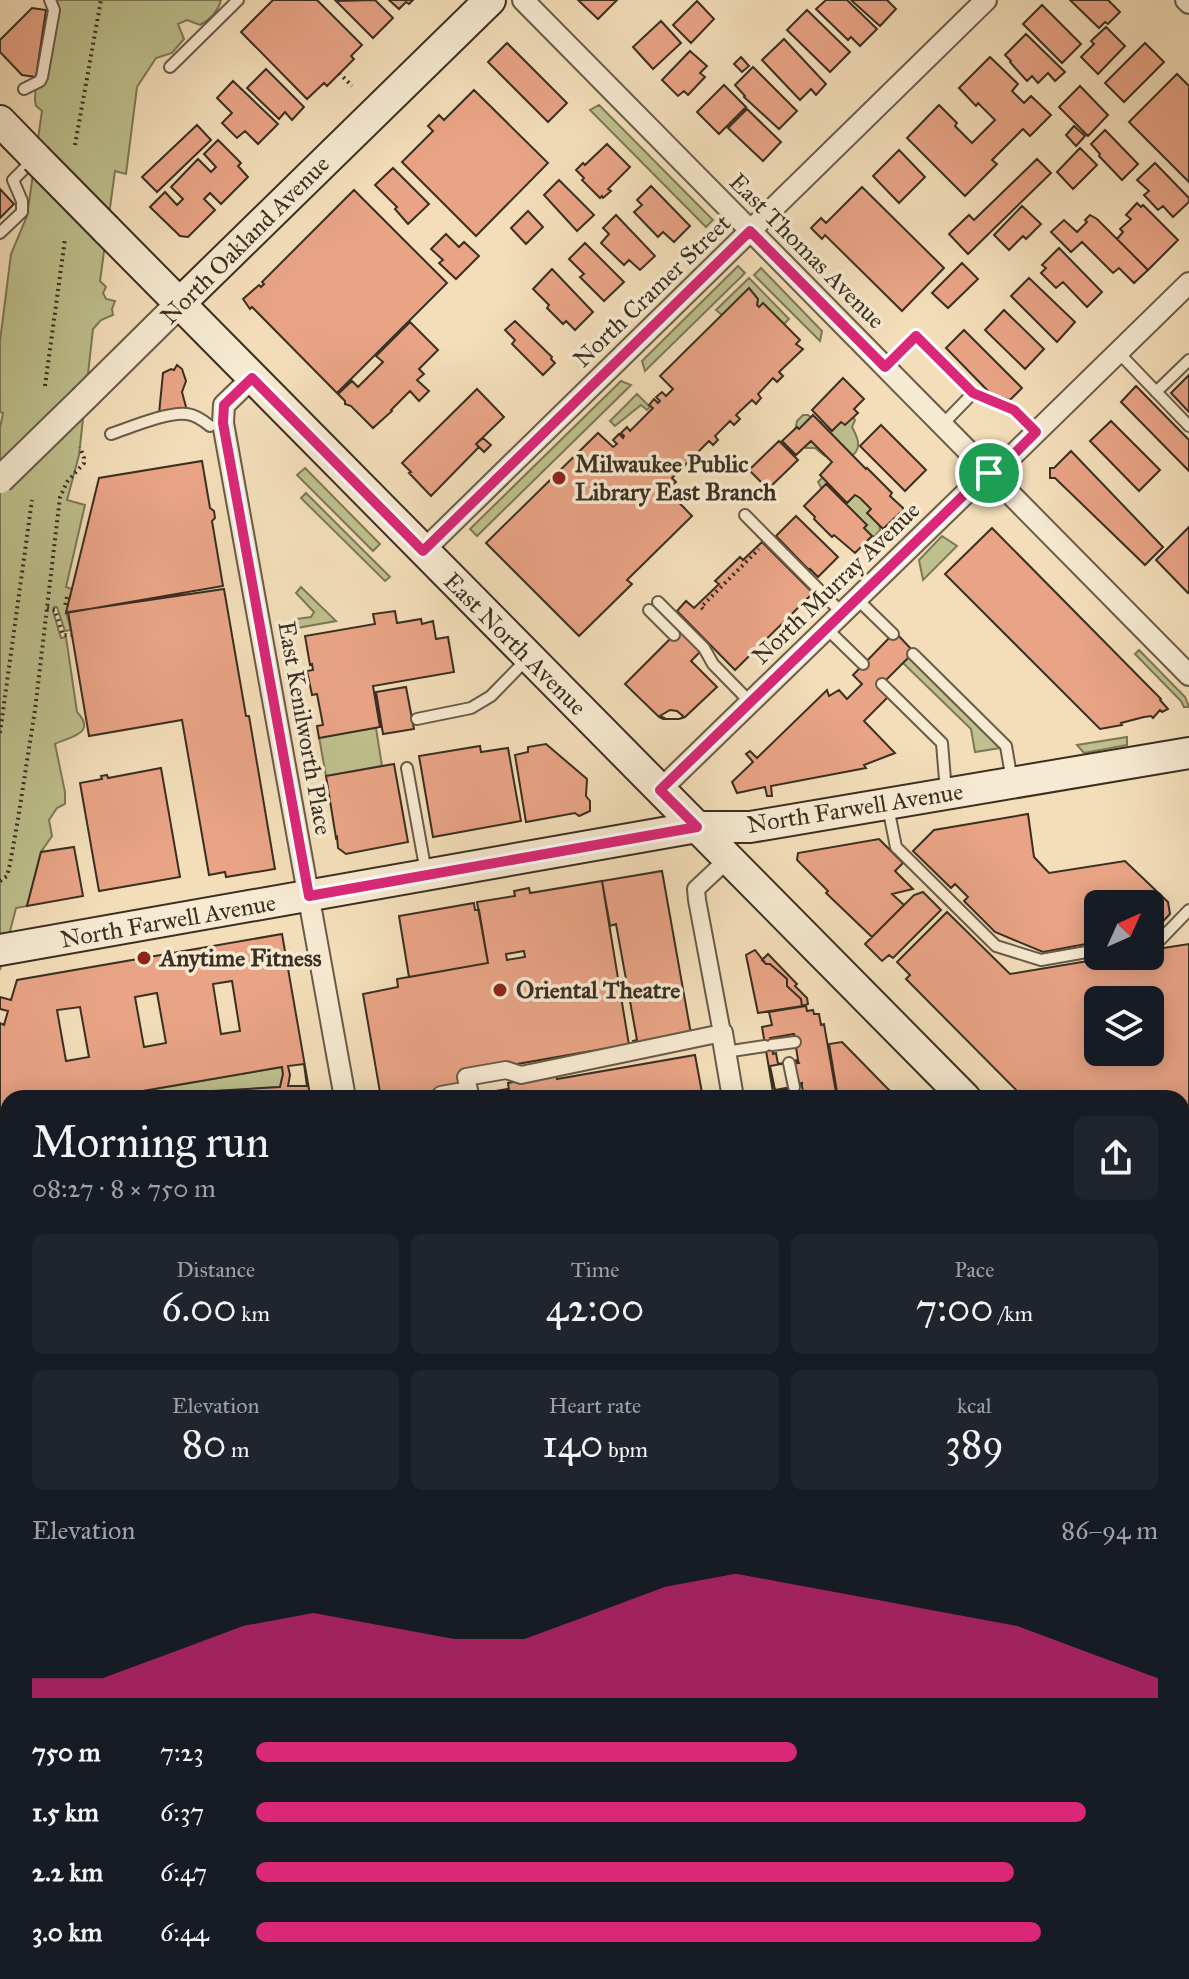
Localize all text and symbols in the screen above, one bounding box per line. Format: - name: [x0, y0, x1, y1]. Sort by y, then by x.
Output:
- street label: North Oakland Avenue: [154, 149, 336, 331]
- street label: East Thomas Avenue: [723, 167, 891, 335]
- street label: North Cramer Street: [567, 208, 737, 374]
- pin: [955, 439, 1023, 507]
- place label: Milwaukee Public Library East Branch: [575, 449, 777, 507]
- icon: arrive: [967, 451, 1011, 495]
- marker: Milwaukee Public Library East Branch: [550, 469, 568, 487]
- street label: North Murray Avenue: [746, 495, 926, 671]
- street label: East North Avenue: [437, 566, 593, 722]
- street label: East Kenilworth Place: [271, 619, 339, 837]
- street label: North Farwell Avenue: [745, 776, 965, 840]
- street label: North Farwell Avenue: [58, 887, 278, 955]
- north arrow: [1084, 890, 1164, 970]
- map controls: [1084, 890, 1164, 1066]
- place label: Anytime Fitness: [158, 943, 322, 973]
- marker: Anytime Fitness: [135, 949, 153, 967]
- place label: Oriental Theatre: [516, 975, 680, 1005]
- marker: Oriental Theatre: [491, 981, 509, 999]
- button: layers: [1084, 986, 1164, 1066]
- text: Morning run: [32, 1115, 269, 1169]
- button: share: [1074, 1116, 1158, 1200]
- text: 08:27 · 8 × 750 m: [32, 1172, 216, 1204]
- text: Distance: [176, 1256, 255, 1283]
- text: Time: [571, 1256, 619, 1283]
- text: Pace: [954, 1256, 994, 1283]
- text: 6.00: [161, 1283, 237, 1332]
- text: 42:00: [546, 1283, 644, 1332]
- text: 7:00: [916, 1283, 994, 1332]
- text: km: [237, 1300, 270, 1327]
- text: /km: [994, 1300, 1033, 1327]
- text: Elevation: [172, 1392, 259, 1419]
- text: Heart rate: [549, 1392, 641, 1419]
- text: kcal: [957, 1392, 992, 1419]
- text: 80: [182, 1419, 226, 1468]
- text: 140: [542, 1419, 603, 1468]
- text: 389: [945, 1419, 1004, 1468]
- text: m: [226, 1436, 250, 1463]
- text: bpm: [603, 1436, 648, 1463]
- text: Elevation: [32, 1514, 135, 1546]
- text: 86–94 m: [1061, 1514, 1158, 1546]
- text: 750 m: [32, 1736, 101, 1768]
- text: 7:23: [160, 1736, 204, 1768]
- text: 1.5 km: [32, 1796, 99, 1828]
- text: 6:37: [160, 1796, 204, 1828]
- text: 2.2 km: [32, 1856, 103, 1888]
- text: 6:47: [160, 1856, 207, 1888]
- text: 3.0 km: [32, 1916, 102, 1948]
- text: 6:44: [160, 1916, 209, 1948]

